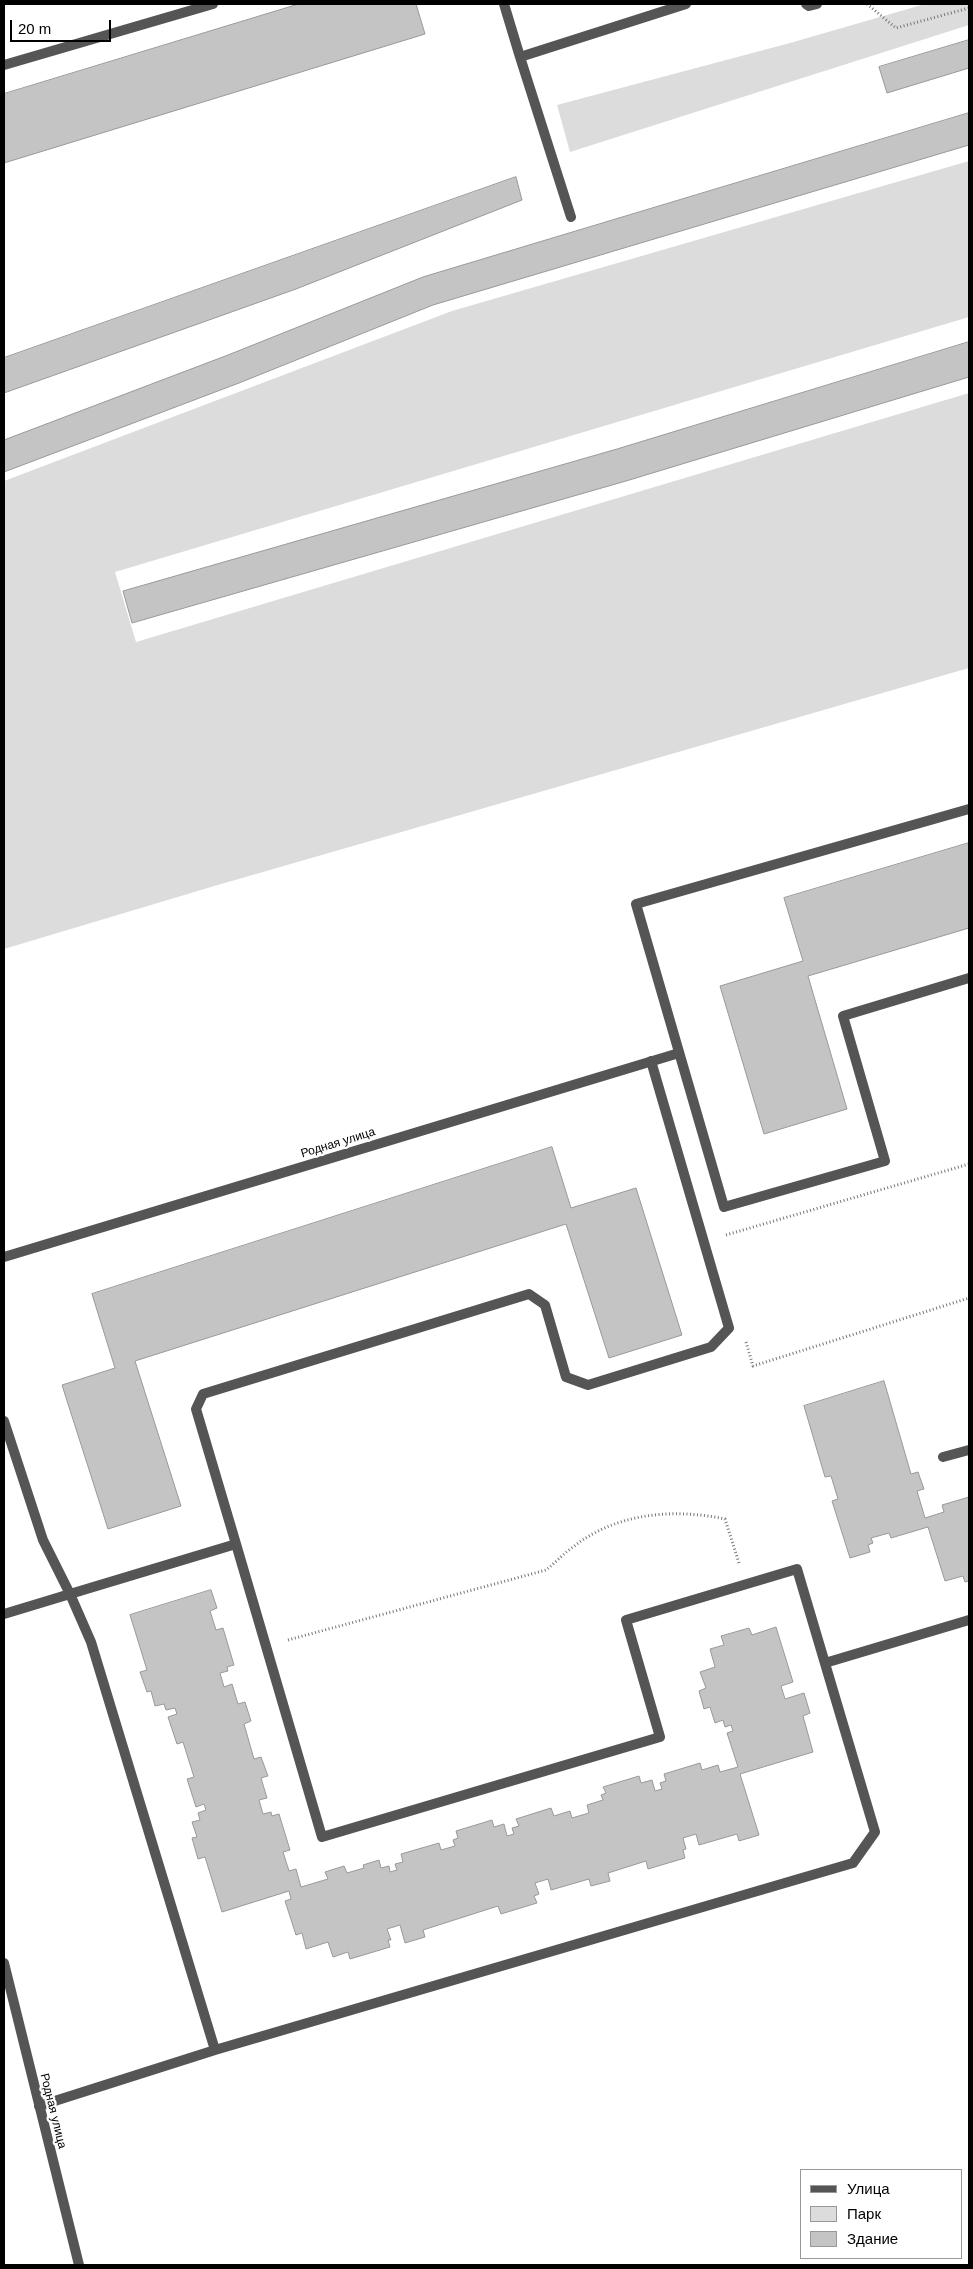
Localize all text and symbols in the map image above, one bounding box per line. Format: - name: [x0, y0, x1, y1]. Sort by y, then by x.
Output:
- scale bar: [12, 10, 114, 42]
- text: 20 m: [18, 20, 51, 37]
- street label: Родная улица: [299, 1125, 377, 1161]
- street label: Родная улица: [37, 2072, 69, 2150]
- legend: [800, 2169, 963, 2259]
- text: Улица: [847, 2180, 890, 2197]
- text: Парк: [847, 2205, 881, 2222]
- text: Здание: [847, 2230, 898, 2247]

